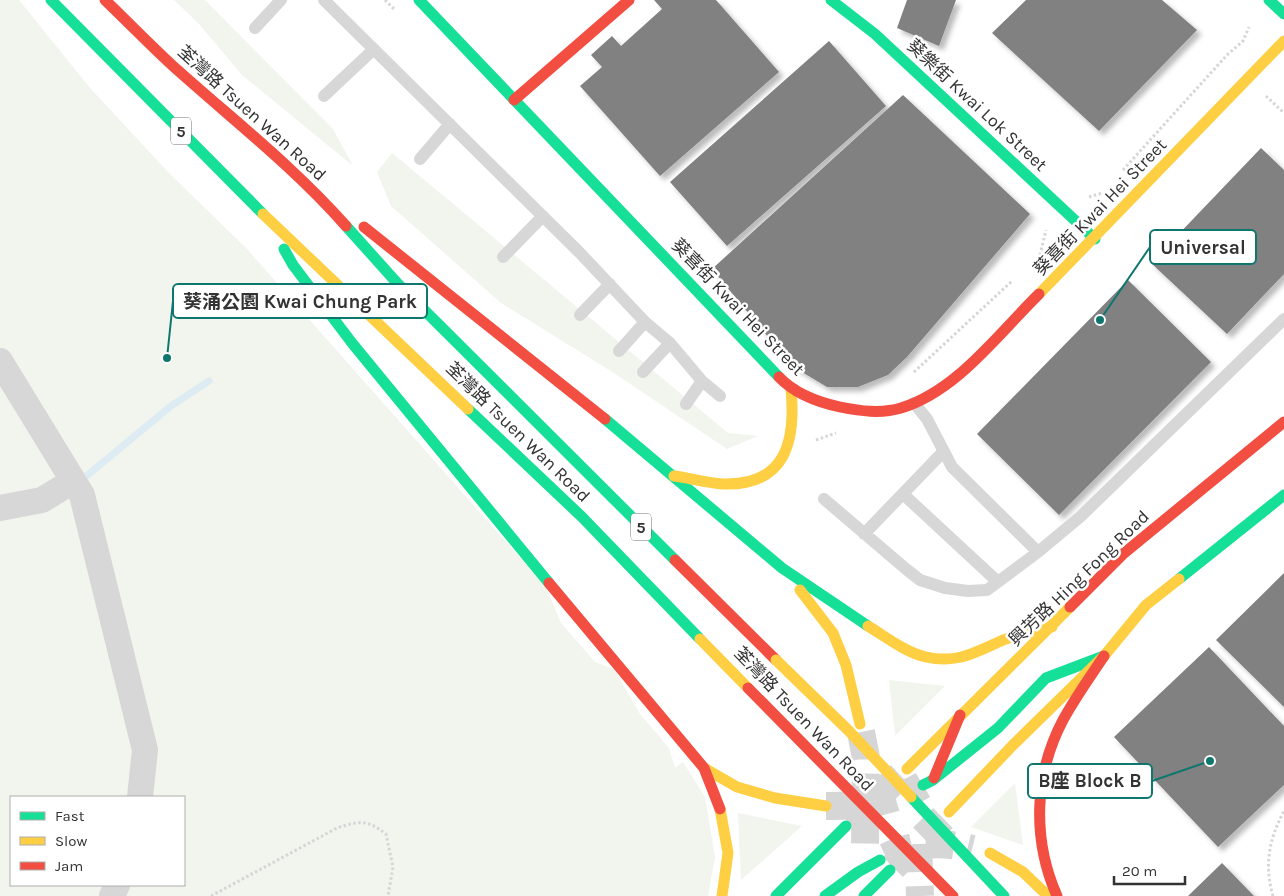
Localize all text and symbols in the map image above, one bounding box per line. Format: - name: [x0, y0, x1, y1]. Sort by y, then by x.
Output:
- street label: 葵樂街 Kwai Lok Street: [902, 34, 1052, 176]
- street label: 荃灣路 Tsuen Wan Road: [173, 40, 331, 186]
- road number: 5: [171, 118, 191, 144]
- street label: 葵喜街 Kwai Hei Street: [1029, 134, 1171, 280]
- callout: Universal: [1150, 230, 1256, 264]
- street label: 葵喜街 Kwai Hei Street: [667, 234, 809, 380]
- text: Universal: [1160, 237, 1246, 259]
- callout: 葵涌公園 Kwai Chung Park: [173, 284, 427, 318]
- text: 葵涌公園 Kwai Chung Park: [183, 291, 417, 313]
- street label: 荃灣路 Tsuen Wan Road: [441, 357, 595, 507]
- street label: 興芳路 Hing Fong Road: [1004, 505, 1154, 651]
- road number: 5: [631, 514, 651, 540]
- street label: 荃灣路 Tsuen Wan Road: [729, 642, 879, 796]
- callout: B座 Block B: [1028, 764, 1152, 798]
- text: B座 Block B: [1038, 770, 1142, 792]
- legend: [10, 796, 185, 886]
- text: Fast: [55, 807, 85, 825]
- text: Slow: [55, 832, 87, 850]
- scale bar: [1114, 854, 1185, 886]
- text: Jam: [55, 857, 83, 875]
- text: 20 m: [1122, 862, 1157, 880]

